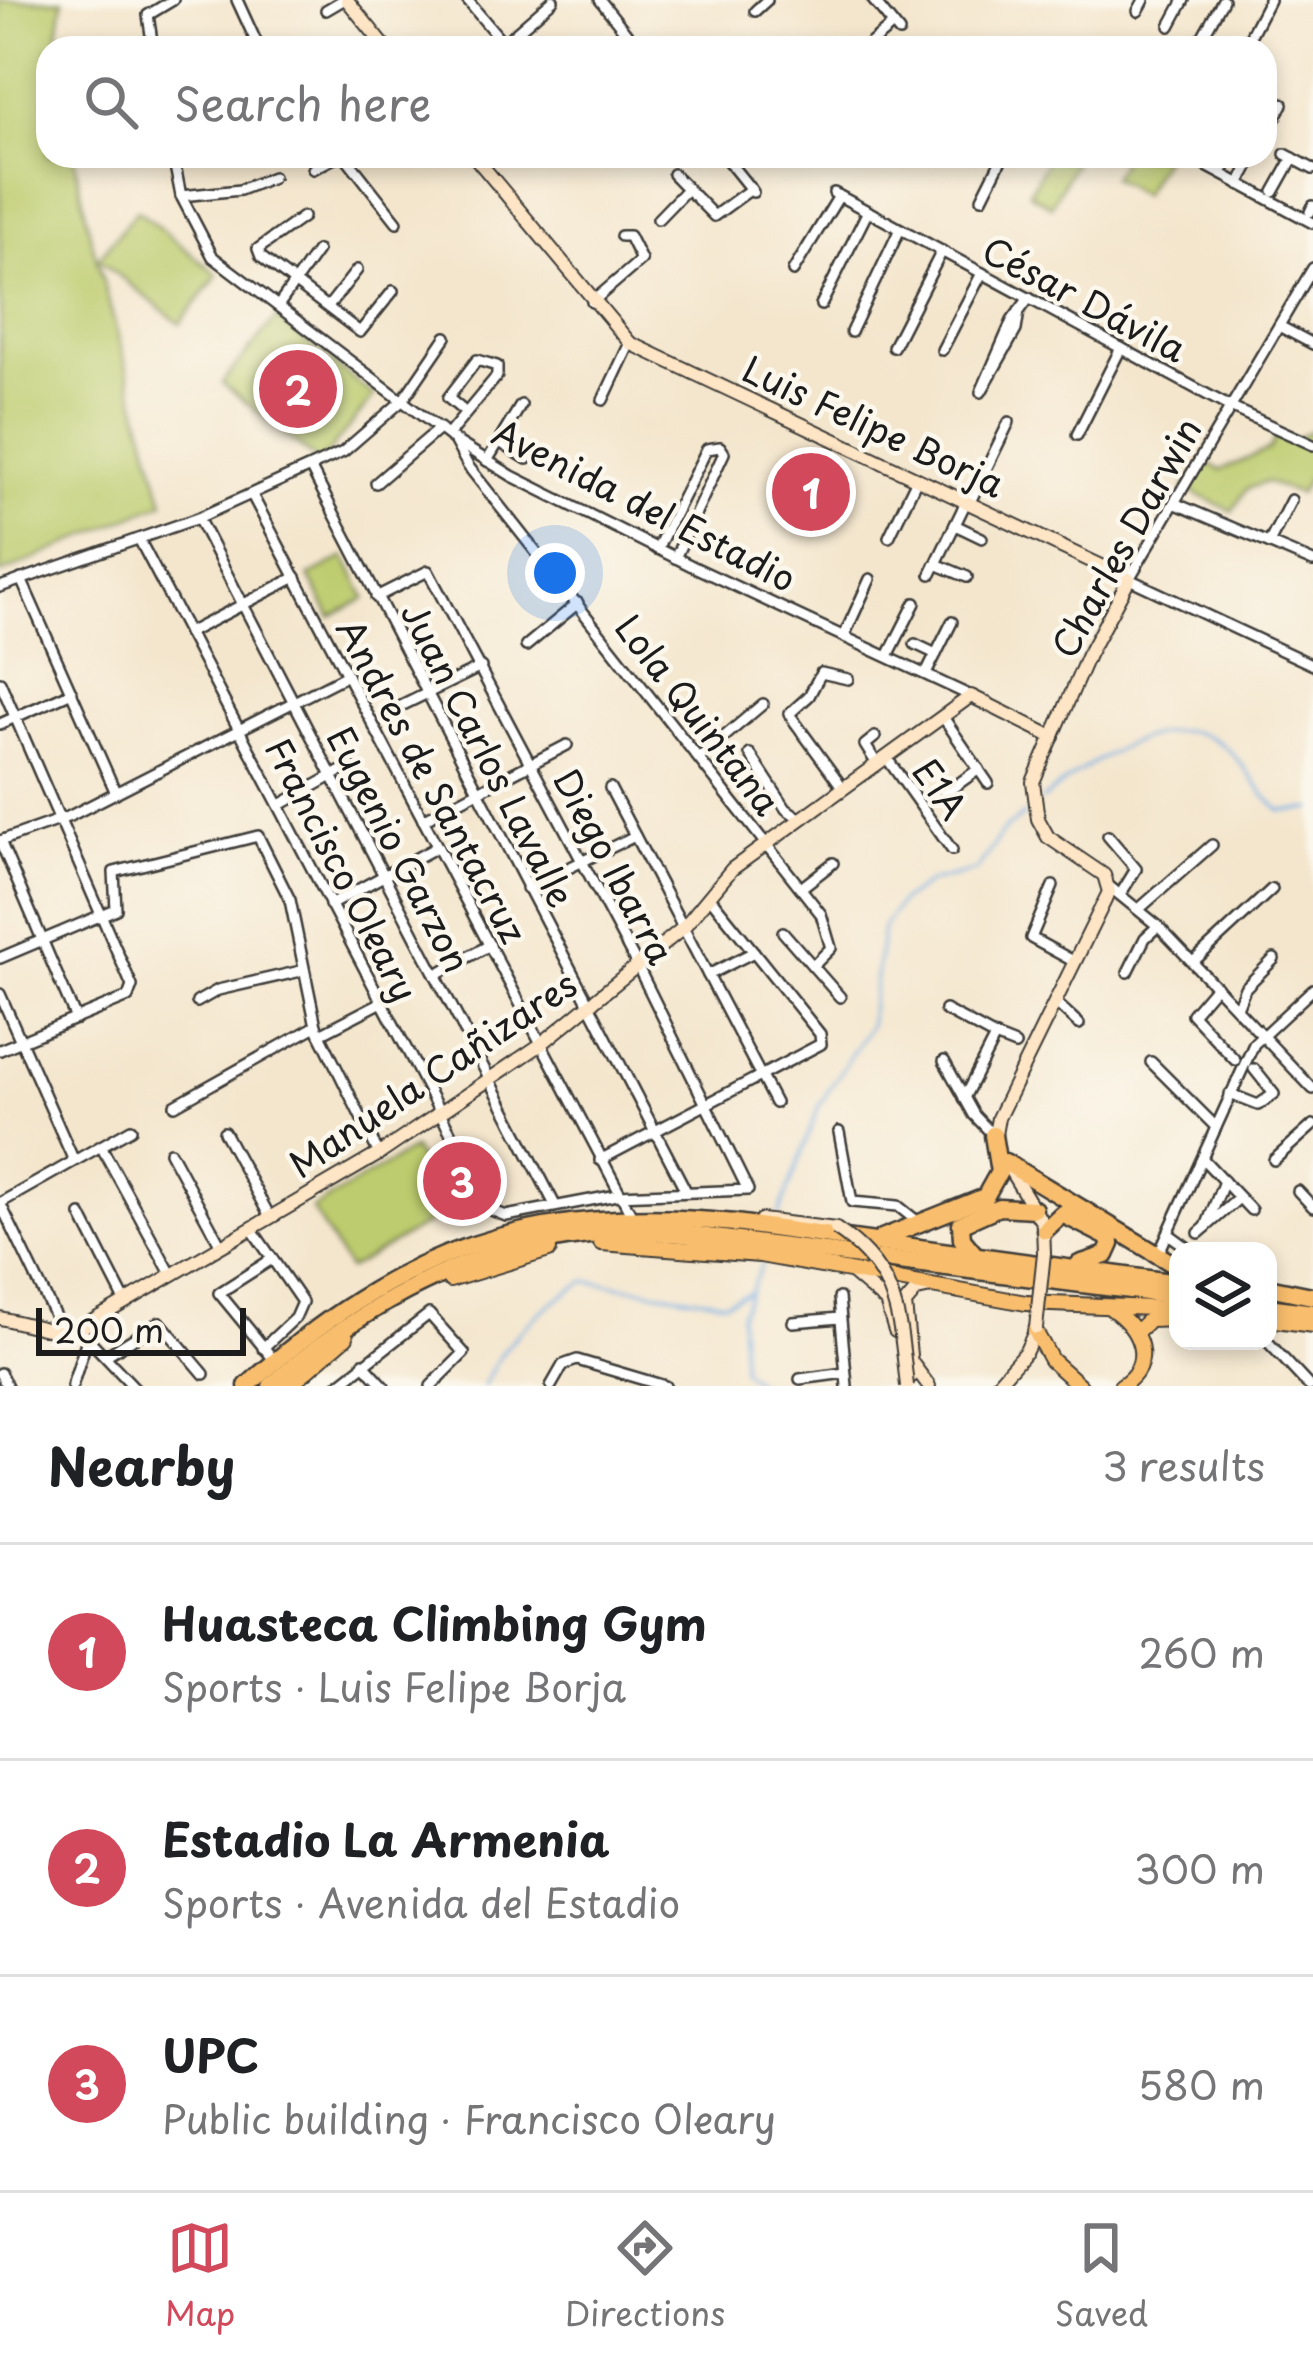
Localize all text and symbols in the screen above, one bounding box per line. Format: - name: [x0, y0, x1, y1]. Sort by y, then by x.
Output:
- search box: [36, 36, 1277, 168]
- text: Search here: [174, 68, 431, 136]
- icon: search: [78, 69, 144, 135]
- street label: César Dávila: [973, 222, 1197, 374]
- street label: Luis Felipe Borja: [734, 341, 1014, 509]
- pin: 2: [259, 344, 337, 434]
- street label: Avenida del Estadio: [484, 404, 806, 604]
- street label: Charles Darwin: [1037, 407, 1213, 667]
- pin: 1: [772, 447, 850, 537]
- your location: [525, 543, 585, 603]
- street label: Juan Carlos Lavalle: [389, 592, 589, 916]
- street label: Lola Quintana: [603, 602, 795, 826]
- street label: Andres de Santacruz: [324, 608, 542, 952]
- street label: Eugenio Garzon: [315, 717, 485, 981]
- street label: Francisco Oleary: [253, 728, 433, 1010]
- street label: E1A: [901, 746, 981, 830]
- street label: Diego Ibarra: [541, 759, 689, 973]
- street label: Manuela Cañizares: [277, 956, 587, 1190]
- pin: 3: [423, 1136, 501, 1226]
- map controls: [1169, 1242, 1277, 1350]
- button: layers: [1169, 1242, 1277, 1350]
- scale bar: [36, 1302, 246, 1355]
- text: 200 m: [54, 1304, 164, 1354]
- text: Nearby: [48, 1426, 235, 1503]
- text: 3 results: [1102, 1435, 1265, 1494]
- text: Huasteca Climbing Gym: [162, 1588, 707, 1656]
- text: 1: [78, 1622, 96, 1681]
- text: 260 m: [1138, 1622, 1265, 1681]
- text: Sports · Luis Felipe Borja: [162, 1656, 626, 1715]
- text: Estadio La Armenia: [162, 1804, 610, 1872]
- text: 2: [73, 1838, 101, 1897]
- text: 300 m: [1134, 1838, 1265, 1897]
- text: Sports · Avenida del Estadio: [162, 1872, 680, 1931]
- text: UPC: [162, 2020, 259, 2088]
- text: 3: [74, 2054, 100, 2113]
- text: 580 m: [1138, 2054, 1265, 2113]
- text: Public building · Francisco Oleary: [162, 2088, 776, 2147]
- tab: Map: [165, 2215, 235, 2337]
- tab: Directions: [565, 2215, 725, 2337]
- tab: Saved: [1055, 2215, 1148, 2337]

